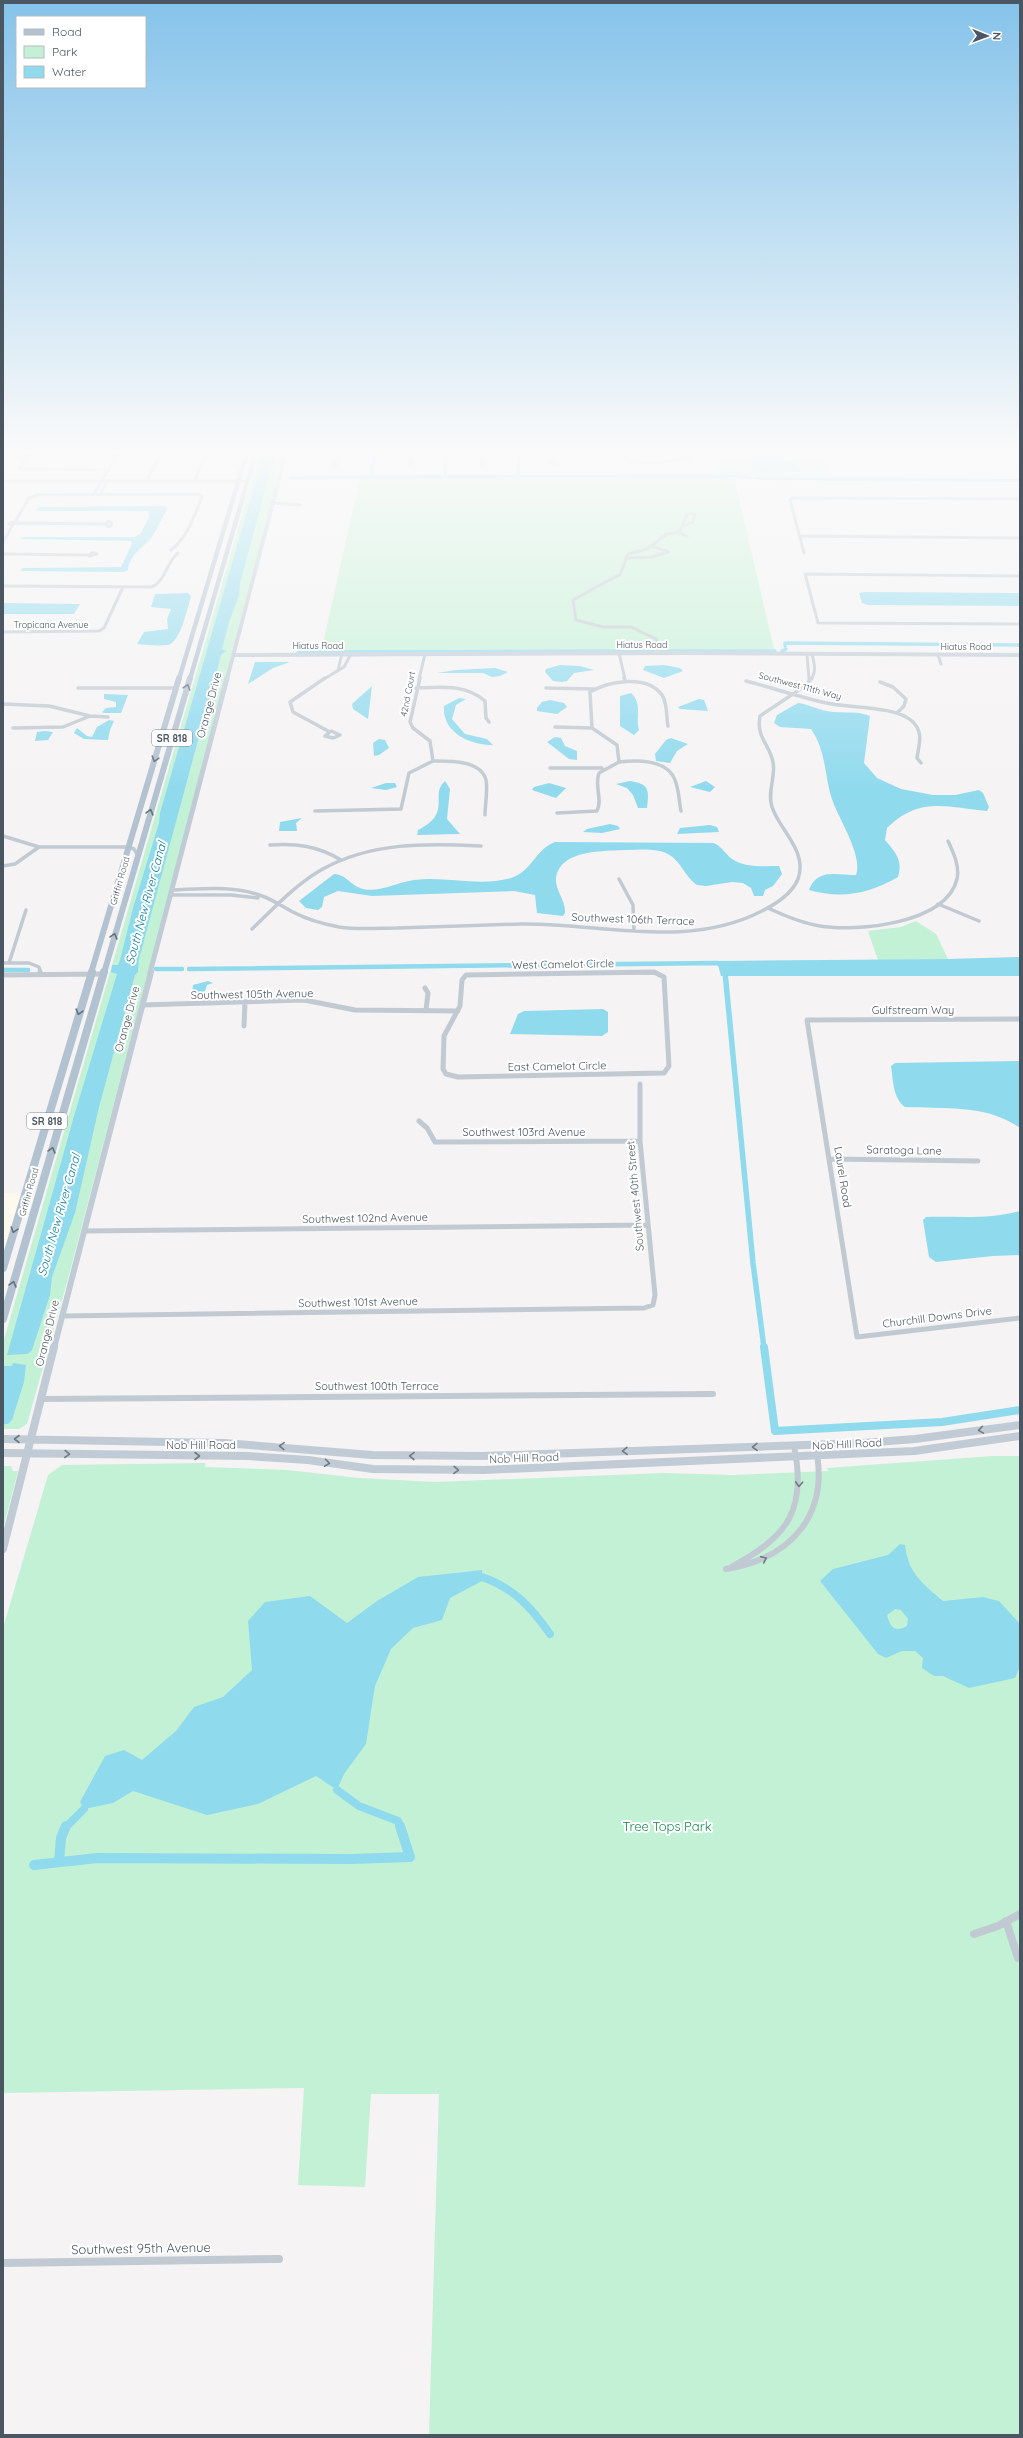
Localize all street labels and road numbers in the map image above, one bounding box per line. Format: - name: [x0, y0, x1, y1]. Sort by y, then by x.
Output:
- street label: Tropicana Avenue: [14, 619, 89, 630]
- street label: Hiatus Road: [616, 639, 668, 650]
- street label: Hiatus Road: [292, 640, 344, 651]
- street label: Hiatus Road: [940, 641, 992, 652]
- street label: Southwest 111th Way: [758, 669, 843, 702]
- street label: Orange Drive: [193, 670, 225, 740]
- street label: 42nd Court: [398, 670, 417, 717]
- road number: SR 818: [152, 730, 192, 746]
- street label: Griffin Road: [107, 855, 132, 906]
- street label: Southwest 106th Terrace: [571, 910, 695, 928]
- street label: West Camelot Circle: [512, 956, 614, 972]
- street label: Orange Drive: [111, 984, 143, 1054]
- street label: Southwest 105th Avenue: [191, 986, 313, 1002]
- street label: Gulfstream Way: [872, 1003, 954, 1017]
- street label: East Camelot Circle: [508, 1058, 606, 1074]
- road number: SR 818: [27, 1113, 67, 1129]
- street label: Southwest 103rd Avenue: [462, 1125, 586, 1139]
- street label: Southwest 40th Street: [623, 1140, 647, 1252]
- street label: Saratoga Lane: [866, 1142, 942, 1158]
- street label: Laurel Road: [831, 1145, 855, 1209]
- street label: Griffin Road: [16, 1166, 41, 1217]
- street label: Southwest 102nd Avenue: [302, 1210, 428, 1226]
- street label: Southwest 101st Avenue: [298, 1294, 418, 1310]
- street label: Orange Drive: [32, 1298, 62, 1368]
- street label: Churchill Downs Drive: [882, 1303, 992, 1331]
- street label: Southwest 100th Terrace: [315, 1379, 439, 1393]
- street label: Nob Hill Road: [812, 1435, 882, 1453]
- street label: Nob Hill Road: [166, 1438, 236, 1452]
- street label: Nob Hill Road: [489, 1450, 559, 1466]
- street label: Southwest 95th Avenue: [71, 2239, 211, 2257]

